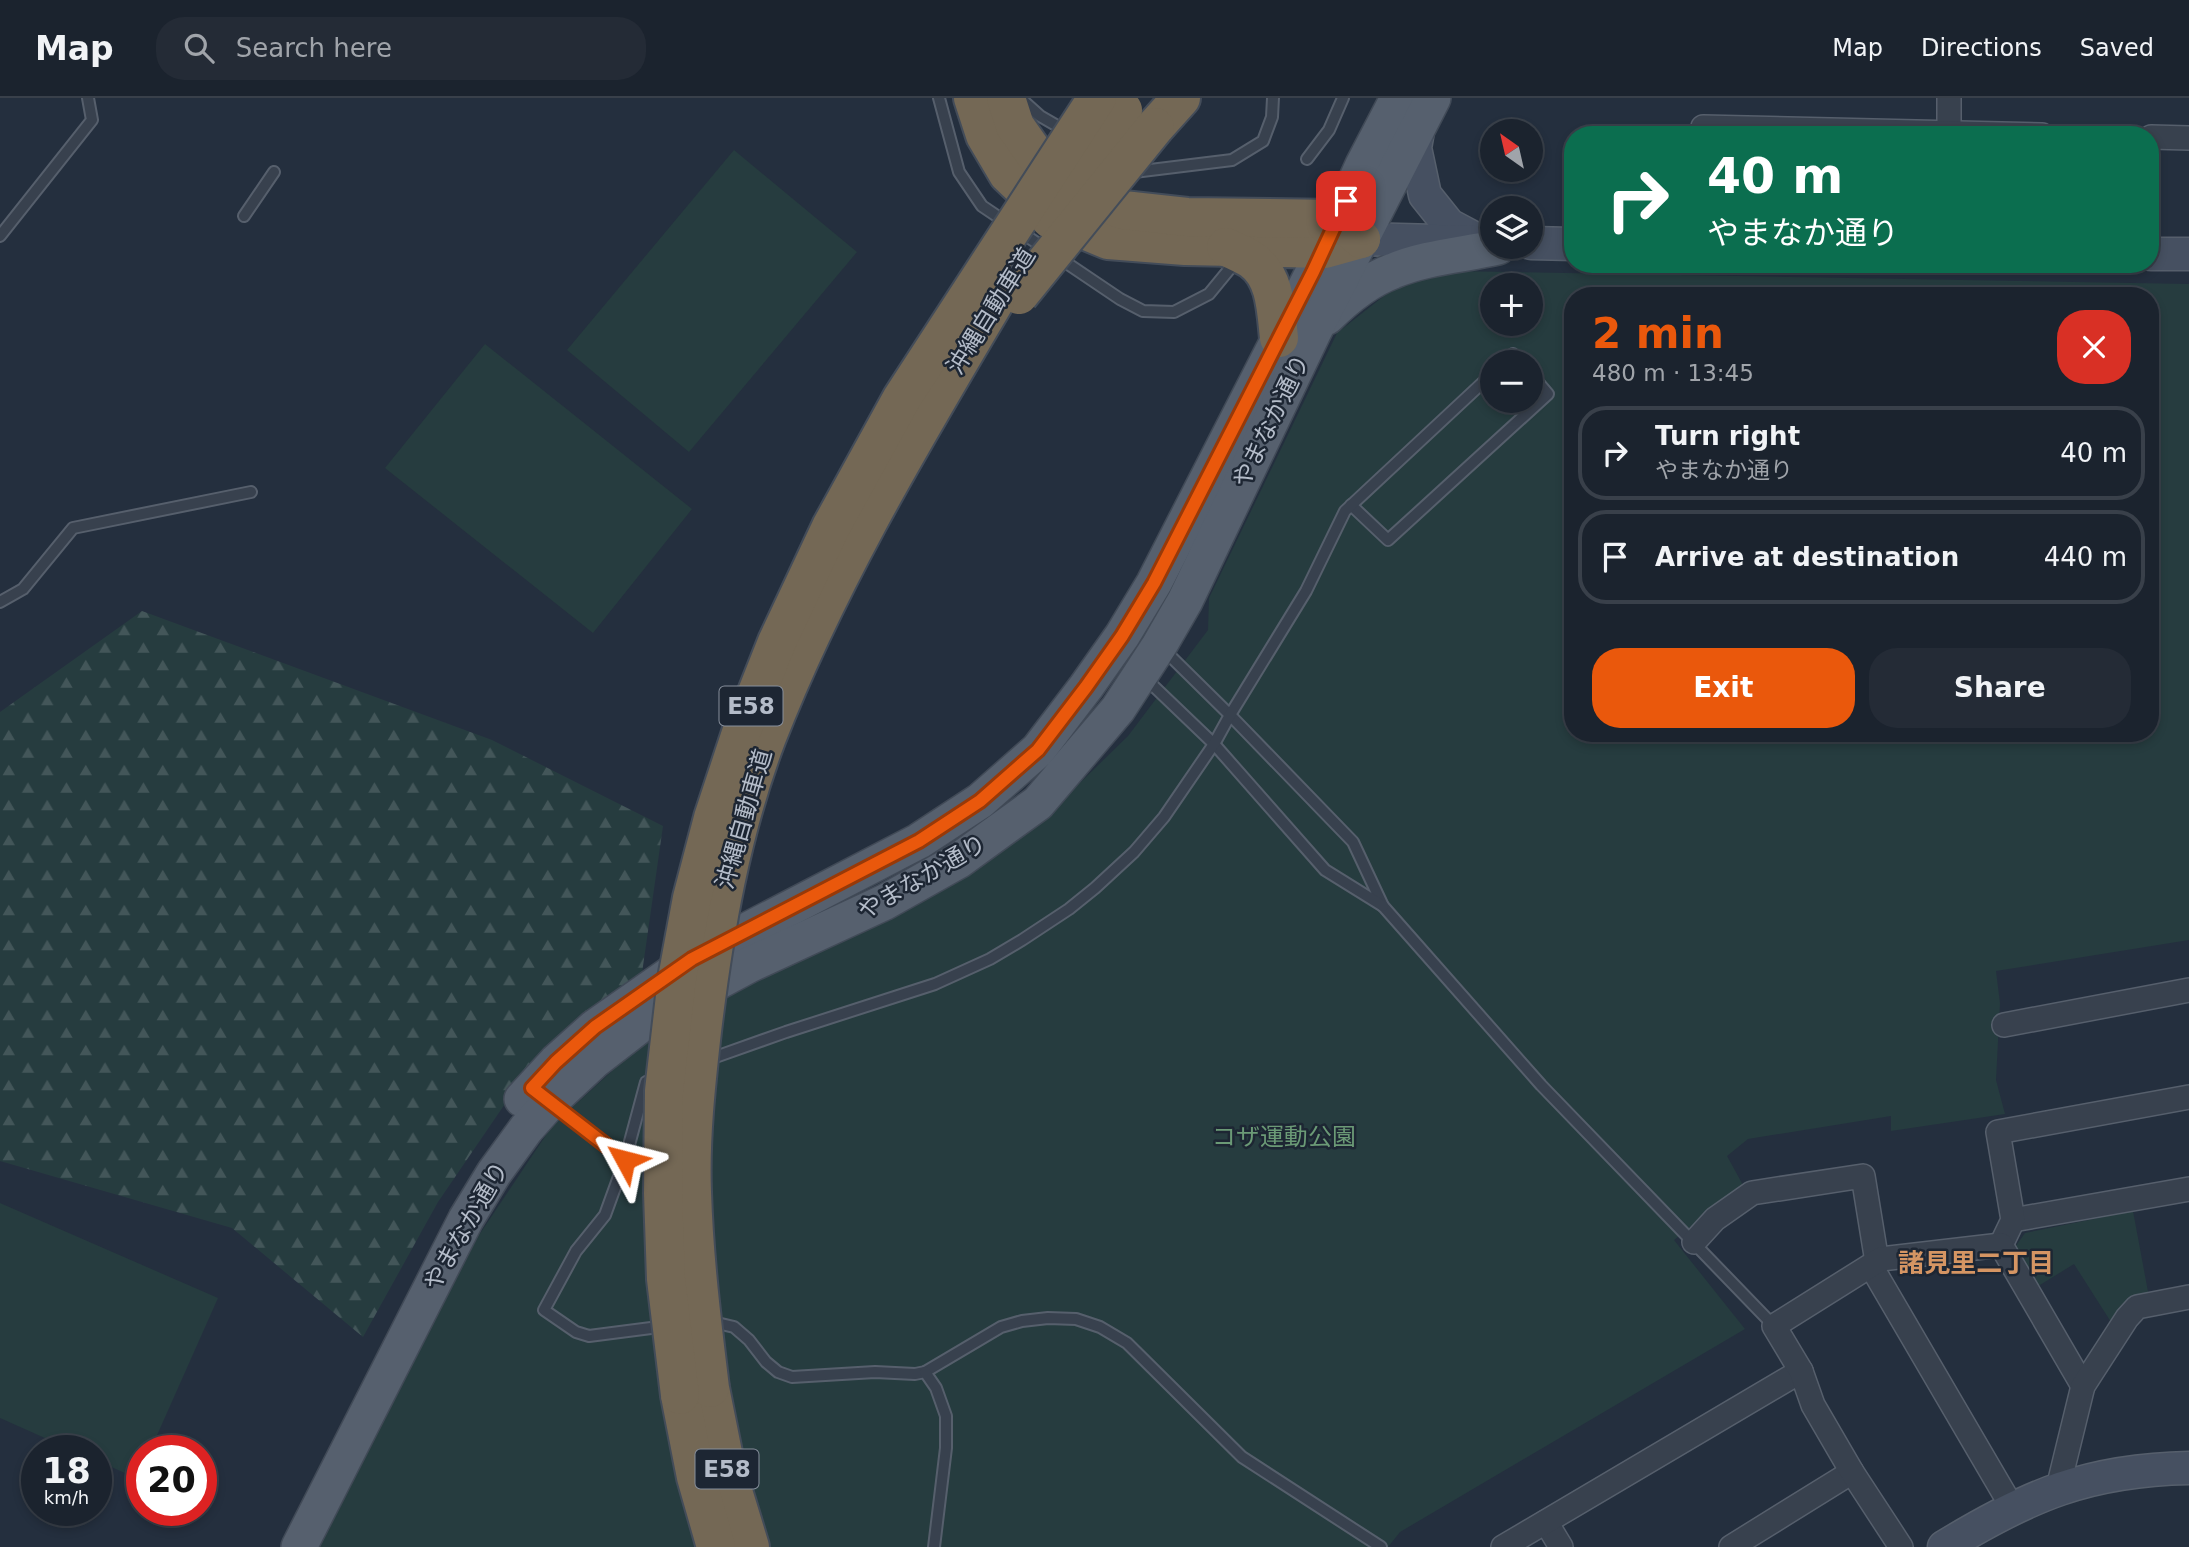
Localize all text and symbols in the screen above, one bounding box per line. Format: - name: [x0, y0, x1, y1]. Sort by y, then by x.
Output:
- search box: [156, 17, 646, 80]
- text: Map: [35, 29, 114, 68]
- icon: search: [180, 29, 218, 67]
- text: Search here: [236, 33, 392, 63]
- text: Map: [1832, 34, 1883, 62]
- text: Directions: [1921, 34, 2042, 62]
- text: Saved: [2080, 34, 2154, 62]
- north arrow: [1480, 119, 1544, 182]
- map controls: [1480, 119, 1543, 413]
- text: 40 m: [1707, 148, 1843, 205]
- icon: right: [1592, 154, 1683, 245]
- pin: [1316, 171, 1376, 231]
- icon: arrive: [1327, 182, 1365, 220]
- button: layers: [1480, 196, 1543, 259]
- text: やまなか通り: [1707, 214, 1899, 252]
- street label: 沖縄自動車道: [941, 243, 1041, 379]
- button: +: [1480, 273, 1543, 336]
- text: 2 min: [1592, 309, 1724, 358]
- button: close: [2057, 310, 2131, 384]
- street label: やまなか通り: [1227, 350, 1315, 492]
- button: −: [1480, 350, 1543, 413]
- text: 480 m · 13:45: [1592, 360, 1754, 386]
- text: Turn right: [1655, 421, 1800, 451]
- icon: right: [1596, 434, 1634, 472]
- text: 40 m: [2060, 438, 2127, 468]
- text: やまなか通り: [1655, 457, 1793, 483]
- icon: arrive: [1596, 538, 1634, 576]
- text: Arrive at destination: [1655, 542, 1959, 572]
- text: 440 m: [2044, 542, 2127, 572]
- button: Exit: [1592, 648, 1855, 728]
- button: Share: [1869, 648, 2131, 728]
- road number: E58: [720, 686, 782, 726]
- street label: 沖縄自動車道: [711, 746, 777, 892]
- street label: やまなか通り: [853, 829, 991, 925]
- position arrow: [588, 1123, 662, 1197]
- park label: コザ運動公園: [1212, 1123, 1356, 1151]
- street label: やまなか通り: [418, 1157, 514, 1295]
- district label: 諸見里二丁目: [1898, 1248, 2054, 1278]
- speed limit sign: 20: [126, 1435, 217, 1526]
- road number: E58: [696, 1450, 758, 1488]
- text: 18: [42, 1451, 91, 1491]
- text: km/h: [44, 1487, 89, 1508]

